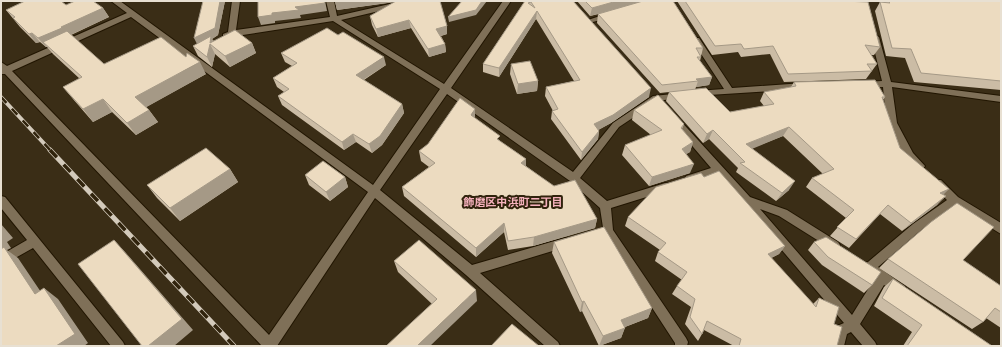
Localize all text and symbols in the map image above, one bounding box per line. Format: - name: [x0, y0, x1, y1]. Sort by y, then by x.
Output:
- district label: 飾磨区中浜町二丁目: [463, 195, 563, 209]

